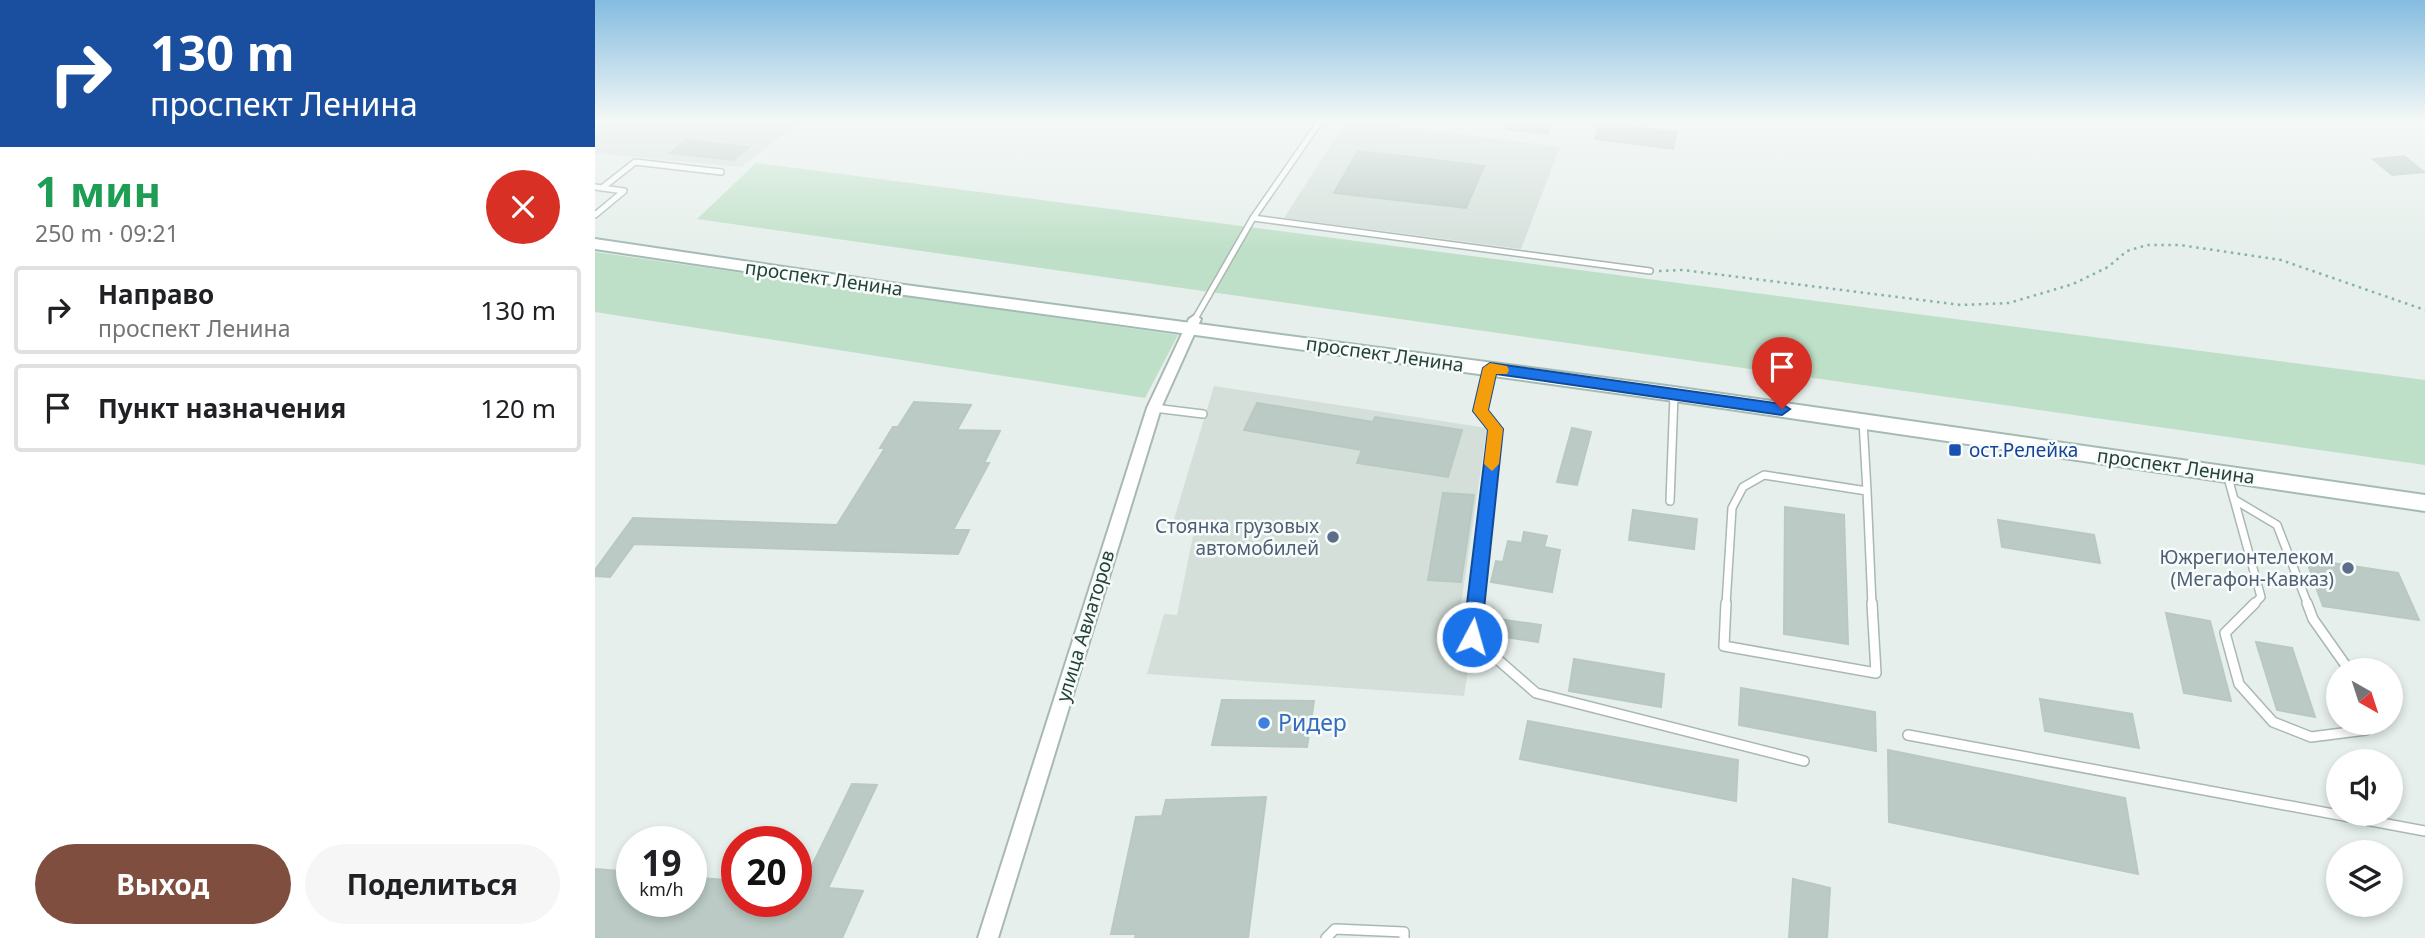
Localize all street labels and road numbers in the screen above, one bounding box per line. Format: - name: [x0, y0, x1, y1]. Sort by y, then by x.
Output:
- street label: проспект Ленина: [743, 254, 905, 302]
- street label: проспект Ленина: [1304, 330, 1466, 378]
- street label: проспект Ленина: [2095, 442, 2257, 490]
- street label: улица Авиаторов: [1050, 547, 1120, 705]

